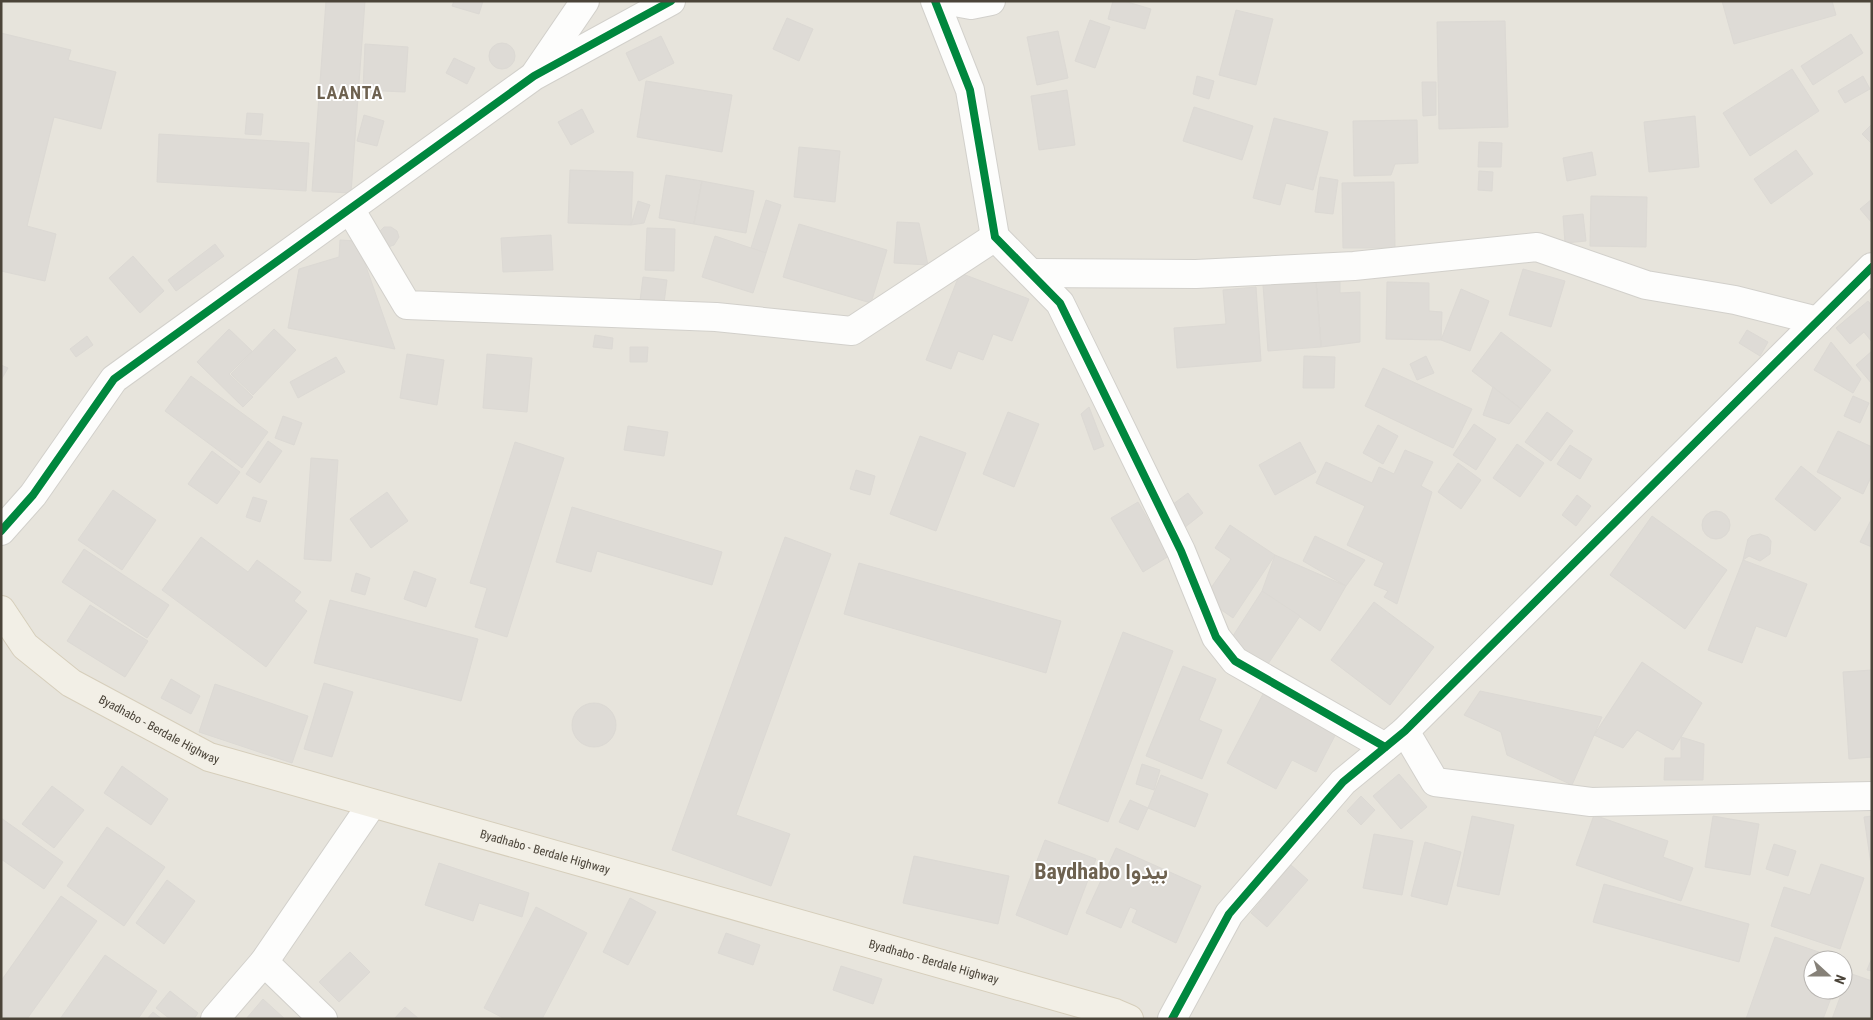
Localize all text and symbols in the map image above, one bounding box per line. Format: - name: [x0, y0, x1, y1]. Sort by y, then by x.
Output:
- district label: LAANTA: [317, 82, 383, 103]
- street label: Byadhabo - Berdale Highway: [96, 692, 221, 767]
- street label: Byadhabo - Berdale Highway: [478, 827, 611, 877]
- district label: Baydhabo بيدوا: [1034, 859, 1168, 885]
- street label: Byadhabo - Berdale Highway: [867, 937, 1000, 987]
- north arrow: [1803, 950, 1853, 1000]
- text: N: [1831, 973, 1849, 987]

